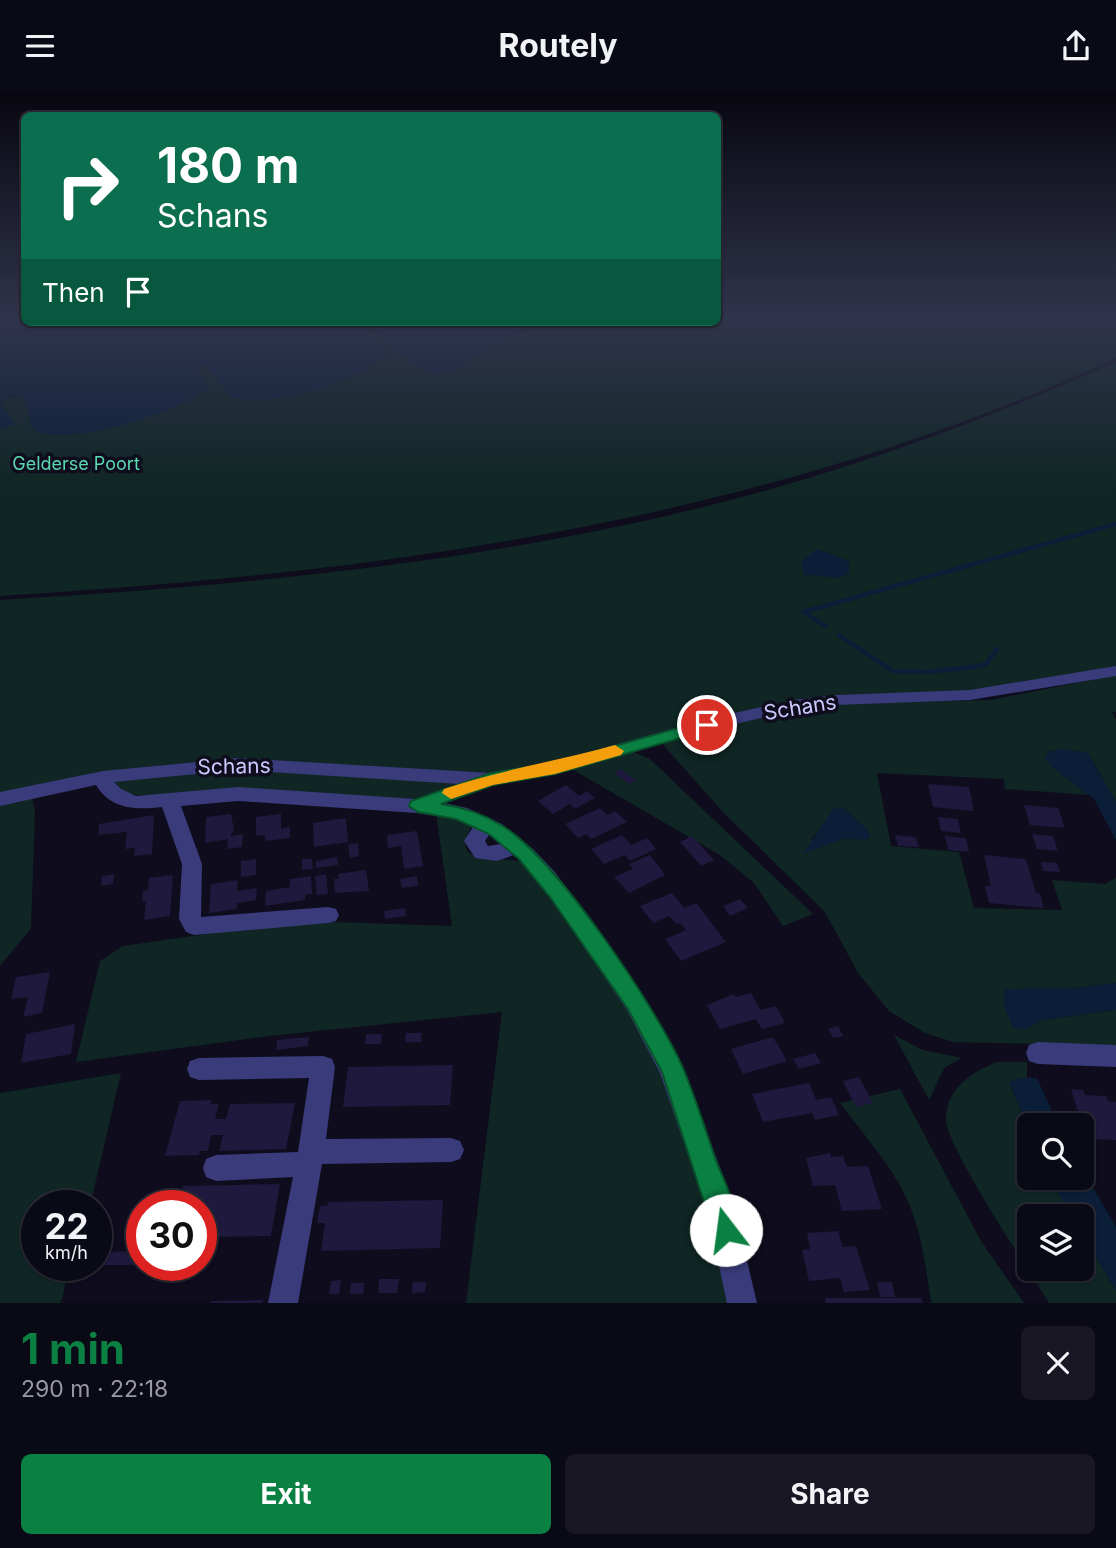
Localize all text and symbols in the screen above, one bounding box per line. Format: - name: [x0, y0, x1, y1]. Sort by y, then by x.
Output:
- text: Routely: [499, 26, 617, 65]
- icon: menu: [21, 27, 59, 65]
- icon: share: [1057, 27, 1095, 65]
- text: 180 m: [157, 136, 299, 195]
- icon: right: [42, 140, 133, 231]
- text: Schans: [157, 196, 269, 235]
- icon: arrive: [119, 273, 157, 311]
- text: Then: [42, 277, 105, 308]
- park label: Gelderse Poort: [12, 453, 140, 474]
- street label: Schans: [762, 689, 838, 725]
- pin: [677, 695, 737, 755]
- icon: arrive: [688, 706, 726, 744]
- street label: Schans: [197, 753, 271, 779]
- map controls: [1017, 1113, 1094, 1281]
- button: search: [1017, 1113, 1094, 1190]
- speed limit sign: 30: [126, 1190, 217, 1281]
- position arrow: [689, 1193, 763, 1267]
- button: layers: [1017, 1204, 1094, 1281]
- text: 22: [44, 1205, 89, 1247]
- text: km/h: [45, 1242, 88, 1263]
- text: 1 min: [21, 1323, 125, 1374]
- button: close: [1021, 1326, 1095, 1400]
- text: 290 m · 22:18: [21, 1375, 168, 1403]
- button: Exit: [21, 1454, 551, 1534]
- button: Share: [565, 1454, 1095, 1534]

